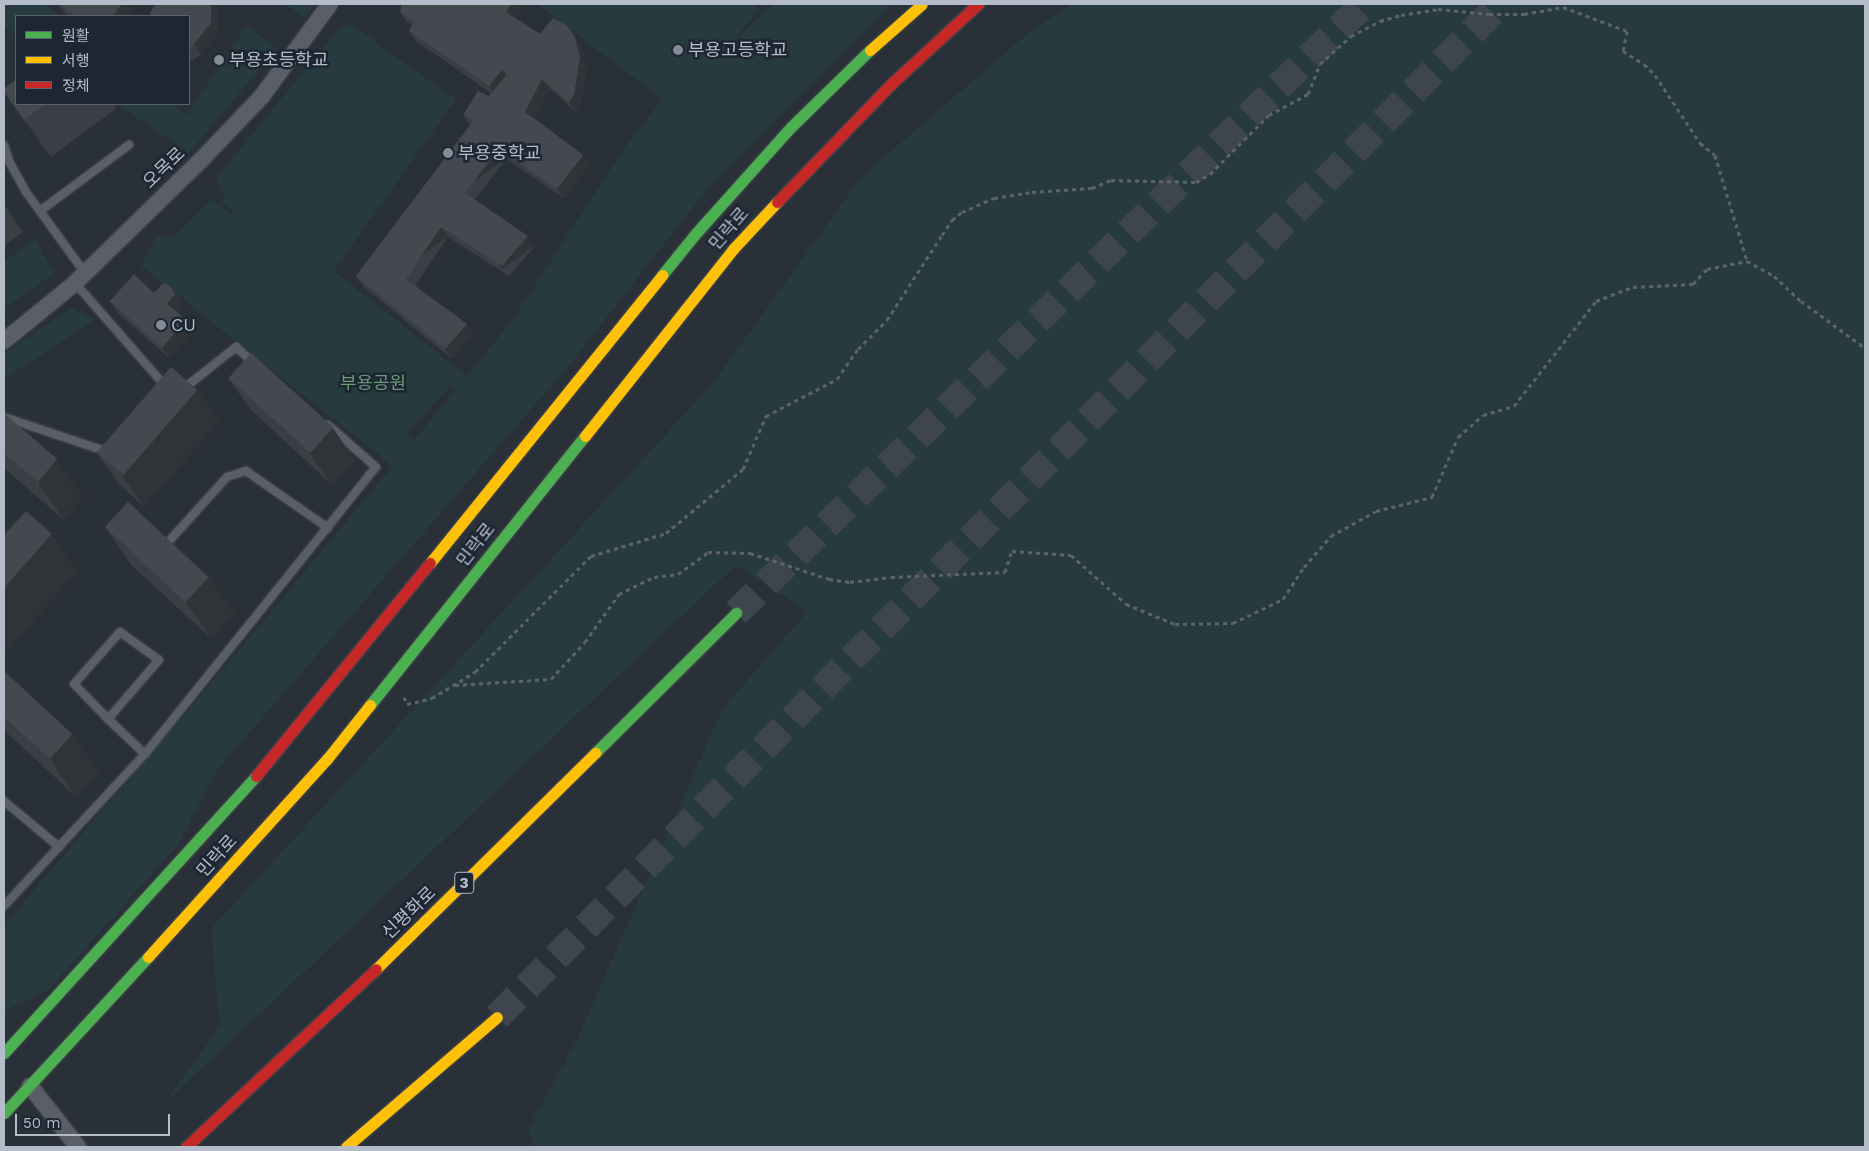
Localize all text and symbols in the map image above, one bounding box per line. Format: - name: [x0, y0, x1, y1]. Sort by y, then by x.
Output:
- legend: [15, 15, 190, 105]
- text: 원활: [62, 27, 90, 45]
- place label: 부용고등학교: [688, 39, 787, 61]
- marker: 부용고등학교: [672, 44, 684, 56]
- place label: 부용초등학교: [229, 49, 328, 71]
- text: 서행: [62, 52, 90, 70]
- marker: 부용초등학교: [213, 54, 225, 66]
- text: 정체: [62, 77, 90, 95]
- place label: 부용중학교: [458, 142, 541, 164]
- street label: 오목로: [139, 143, 189, 193]
- marker: 부용중학교: [442, 147, 454, 159]
- street label: 민락로: [705, 203, 753, 255]
- place label: CU: [171, 314, 196, 336]
- marker: CU: [155, 319, 167, 331]
- park label: 부용공원: [340, 372, 406, 394]
- street label: 민락로: [452, 519, 500, 571]
- street label: 민락로: [192, 830, 242, 882]
- road number: 3: [454, 870, 474, 896]
- street label: 신평화로: [378, 882, 440, 944]
- scale bar: [18, 1104, 172, 1136]
- text: 50 m: [23, 1114, 60, 1132]

